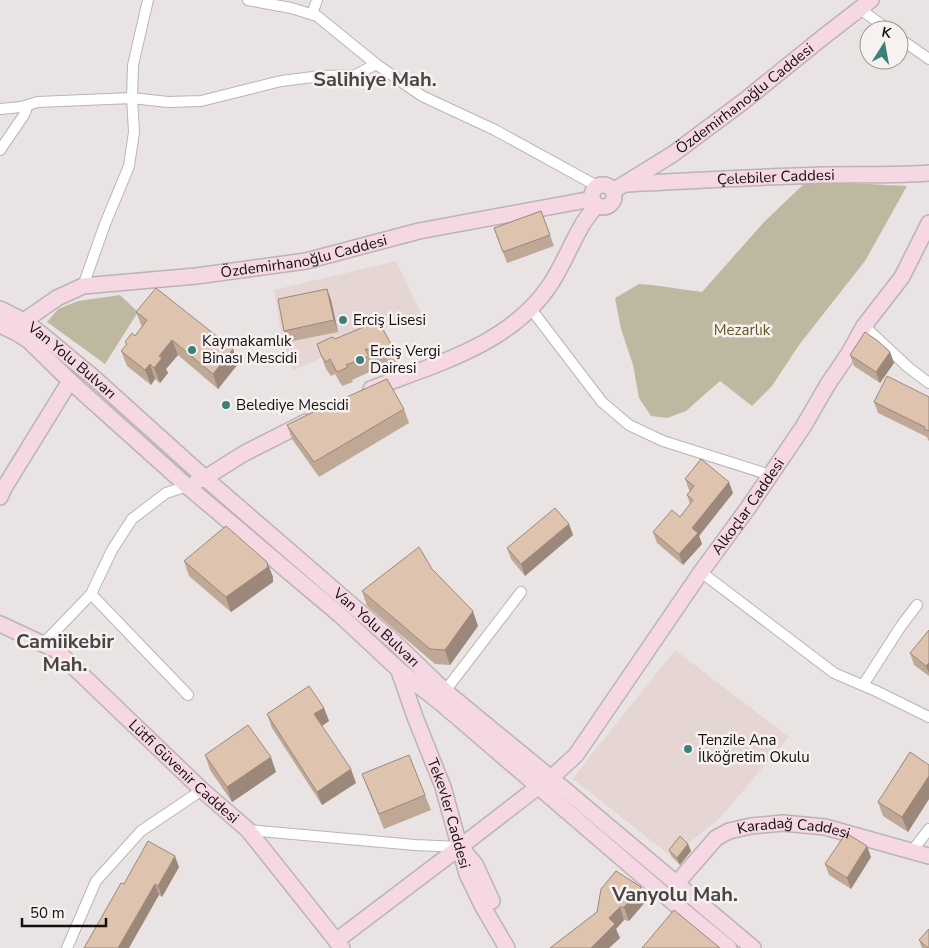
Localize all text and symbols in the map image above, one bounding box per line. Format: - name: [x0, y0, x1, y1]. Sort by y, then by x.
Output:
- north arrow: [859, 20, 909, 70]
- text: K: [880, 23, 893, 43]
- street label: Özdemirhanoğlu Caddesi: [672, 39, 818, 159]
- district label: Salihiye Mah.: [313, 66, 437, 93]
- street label: Çelebiler Caddesi: [717, 165, 835, 189]
- street label: Özdemirhanoğlu Caddesi: [219, 230, 389, 283]
- place label: Erciş Lisesi: [353, 310, 426, 330]
- marker: Erciş Lisesi: [337, 314, 349, 326]
- street label: Van Yolu Bulvarı: [23, 317, 121, 403]
- park label: Mezarlık: [714, 320, 771, 340]
- place label: Kaymakamlık Binası Mescidi: [202, 331, 297, 368]
- place label: Erciş Vergi Dairesi: [370, 341, 441, 378]
- marker: Kaymakamlık Binası Mescidi: [186, 344, 198, 356]
- marker: Erciş Vergi Dairesi: [354, 354, 366, 366]
- place label: Belediye Mescidi: [236, 395, 349, 415]
- marker: Belediye Mescidi: [220, 399, 232, 411]
- street label: Alkoçlar Caddesi: [707, 454, 789, 559]
- street label: Van Yolu Bulvarı: [328, 583, 424, 671]
- district label: Camiikebir Mah.: [16, 628, 114, 678]
- street label: Lütfi Güvenir Caddesi: [124, 715, 243, 828]
- place label: Tenzile Ana İlköğretim Okulu: [698, 730, 810, 767]
- marker: Tenzile Ana İlköğretim Okulu: [682, 743, 694, 755]
- street label: Tekevler Caddesi: [422, 755, 475, 871]
- street label: Karadağ Caddesi: [735, 813, 853, 844]
- district label: Vanyolu Mah.: [611, 881, 738, 908]
- scale bar: [22, 896, 106, 928]
- text: 50 m: [30, 903, 65, 923]

